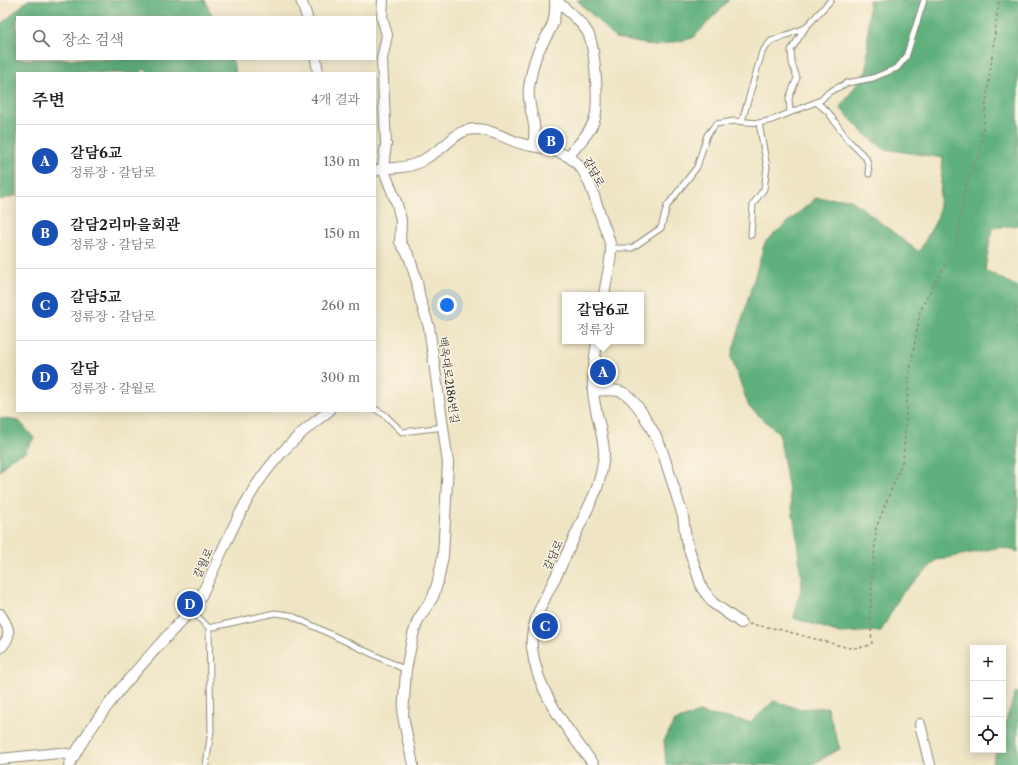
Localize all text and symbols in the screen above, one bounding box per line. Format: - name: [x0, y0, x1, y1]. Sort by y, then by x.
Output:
- search box: [16, 16, 376, 60]
- icon: search: [30, 27, 52, 49]
- text: 장소 검색: [62, 30, 124, 49]
- text: 주변: [32, 90, 65, 110]
- text: 4개 결과: [311, 91, 360, 107]
- pin: B: [538, 126, 564, 156]
- text: 갈담6교: [70, 143, 122, 162]
- text: A: [40, 153, 50, 169]
- text: 130 m: [324, 153, 360, 169]
- street label: 갈담로: [580, 155, 608, 190]
- text: 정류장 · 갈담로: [70, 164, 156, 180]
- text: 갈담2리마을회관: [70, 215, 180, 234]
- text: B: [40, 225, 50, 241]
- text: 150 m: [324, 225, 360, 241]
- text: 정류장 · 갈담로: [70, 236, 156, 252]
- text: 갈담5교: [70, 287, 122, 306]
- popup: [562, 292, 644, 344]
- your location: [437, 295, 457, 315]
- text: C: [40, 297, 50, 313]
- text: 260 m: [321, 297, 360, 313]
- text: 갈담6교: [577, 300, 629, 319]
- text: 정류장 · 갈담로: [70, 308, 156, 324]
- text: 정류장: [577, 321, 614, 337]
- street label: 백옥대로2186번길: [436, 336, 462, 424]
- pin: A: [590, 357, 616, 387]
- text: 갈담: [70, 359, 99, 378]
- text: D: [39, 369, 51, 385]
- text: 300 m: [321, 369, 360, 385]
- text: 정류장 · 갈월로: [70, 380, 156, 396]
- street label: 갈담로: [540, 537, 566, 572]
- street label: 갈월로: [190, 545, 216, 580]
- pin: D: [177, 589, 203, 619]
- pin: C: [532, 611, 558, 641]
- map controls: [970, 645, 1006, 753]
- button: +: [970, 645, 1006, 681]
- button: −: [970, 681, 1006, 717]
- button: locate: [970, 717, 1006, 753]

